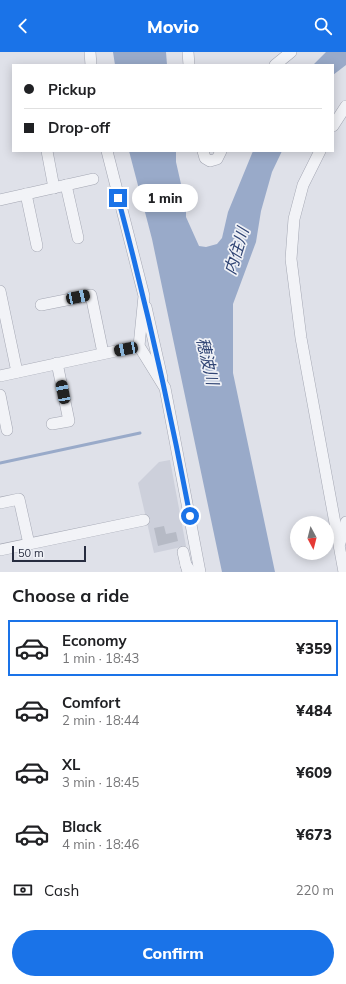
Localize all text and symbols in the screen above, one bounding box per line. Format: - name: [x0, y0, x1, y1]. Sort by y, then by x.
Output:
- icon: back: [12, 15, 34, 37]
- text: Movio: [147, 15, 199, 38]
- icon: search: [312, 15, 334, 37]
- text: Pickup: [48, 80, 96, 99]
- text: Drop-off: [48, 118, 110, 137]
- callout: 1 min: [132, 184, 198, 212]
- route end: [109, 189, 127, 207]
- text: 1 min: [148, 190, 182, 206]
- water label: 内住川: [219, 223, 253, 277]
- car: [65, 289, 91, 305]
- water label: 穂波川: [193, 335, 224, 389]
- car: [113, 341, 139, 357]
- car: [55, 379, 71, 405]
- route start: [181, 507, 199, 525]
- north arrow: [290, 516, 334, 560]
- map controls: [290, 516, 334, 560]
- scale bar: [12, 544, 86, 563]
- text: 50 m: [18, 546, 44, 560]
- text: Choose a ride: [12, 584, 129, 607]
- icon: car: [14, 630, 50, 666]
- text: Economy: [62, 631, 127, 650]
- text: ¥359: [296, 639, 332, 658]
- text: 1 min · 18:43: [62, 650, 139, 666]
- icon: car: [14, 692, 50, 728]
- text: Comfort: [62, 693, 120, 712]
- text: ¥484: [296, 701, 332, 720]
- text: 2 min · 18:44: [62, 712, 139, 728]
- icon: car: [14, 754, 50, 790]
- text: XL: [62, 755, 80, 774]
- text: ¥609: [296, 763, 332, 782]
- text: 3 min · 18:45: [62, 774, 139, 790]
- icon: car: [14, 816, 50, 852]
- text: Black: [62, 817, 101, 836]
- text: ¥673: [296, 825, 332, 844]
- text: 4 min · 18:46: [62, 836, 139, 852]
- icon: cash: [12, 879, 34, 901]
- text: Cash: [44, 881, 79, 900]
- text: 220 m: [296, 882, 334, 898]
- button: Confirm: [12, 930, 334, 976]

